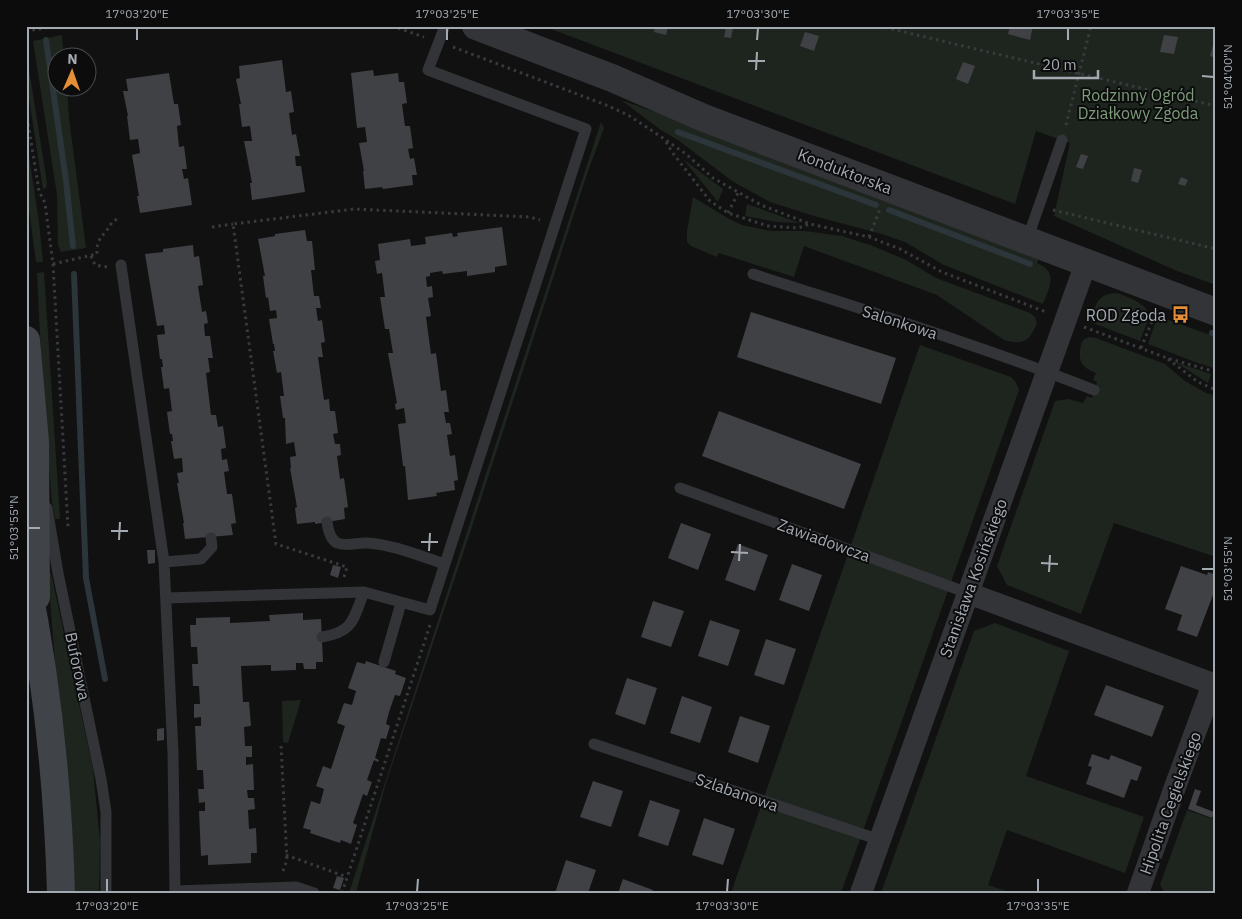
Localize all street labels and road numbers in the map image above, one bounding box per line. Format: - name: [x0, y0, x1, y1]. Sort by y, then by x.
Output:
- street label: Konduktorska: [795, 144, 895, 198]
- street label: Salonkowa: [860, 300, 941, 344]
- street label: Stanisława Kosińskiego: [935, 496, 1011, 660]
- street label: Zawiadowcza: [775, 514, 873, 566]
- street label: Buforowa: [61, 630, 95, 702]
- street label: Hipolita Cegielskiego: [1135, 729, 1205, 877]
- street label: Szlabanowa: [693, 769, 781, 816]

